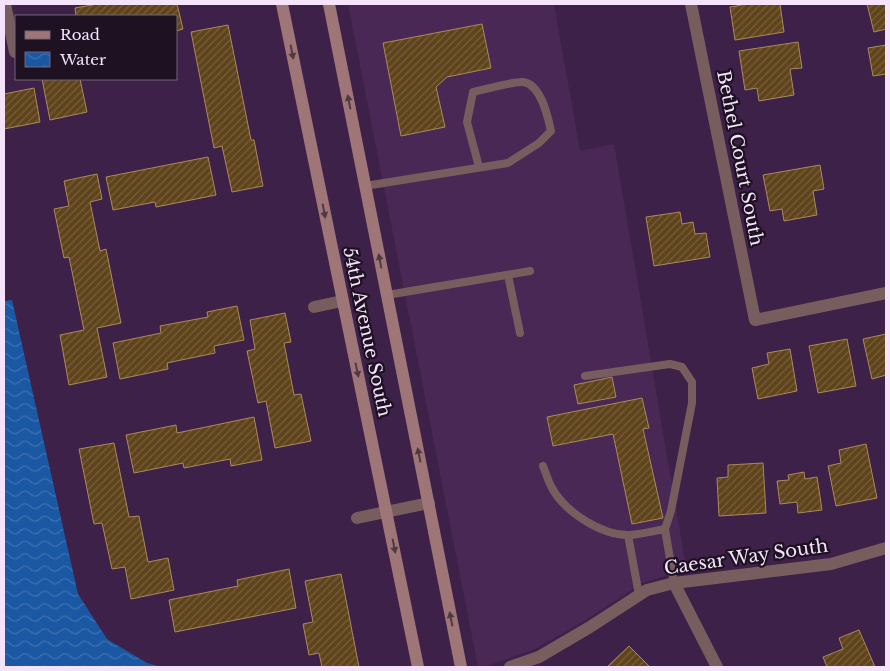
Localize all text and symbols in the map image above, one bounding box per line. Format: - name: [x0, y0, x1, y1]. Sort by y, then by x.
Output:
- legend: [15, 15, 178, 80]
- text: Road: [60, 25, 100, 44]
- one-way arrow: [288, 44, 296, 59]
- text: Water: [59, 50, 107, 69]
- street label: Bethel Court South: [712, 68, 768, 248]
- one-way arrow: [344, 93, 352, 109]
- one-way arrow: [320, 203, 328, 218]
- street label: 54th Avenue South: [338, 245, 396, 419]
- one-way arrow: [376, 253, 384, 269]
- one-way arrow: [353, 362, 361, 378]
- one-way arrow: [415, 447, 423, 462]
- street label: Caesar Way South: [663, 535, 829, 579]
- one-way arrow: [390, 539, 398, 555]
- one-way arrow: [447, 611, 455, 627]

